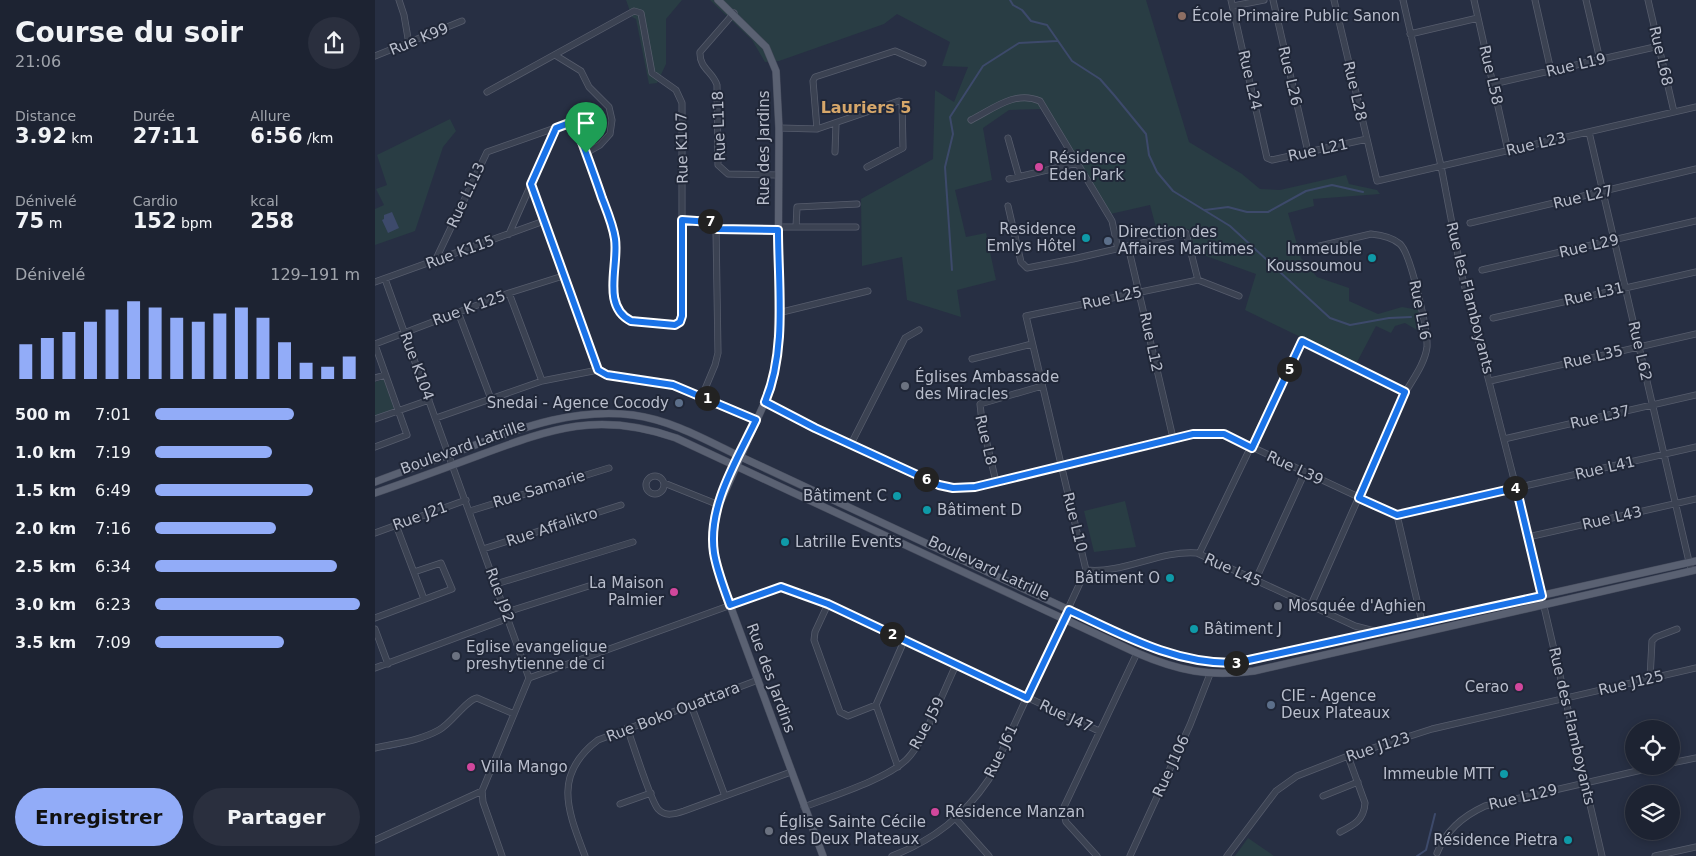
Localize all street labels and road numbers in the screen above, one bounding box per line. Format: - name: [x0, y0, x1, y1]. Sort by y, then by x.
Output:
- street label: Rue K99: [387, 19, 451, 59]
- street label: Rue L68: [1645, 24, 1677, 88]
- street label: Rue L58: [1475, 43, 1507, 107]
- street label: Rue L26: [1274, 44, 1306, 108]
- street label: Rue L24: [1234, 48, 1266, 112]
- street label: Rue L19: [1544, 49, 1608, 81]
- street label: Rue L28: [1339, 59, 1371, 123]
- street label: Rue des Jardins: [755, 90, 773, 206]
- street label: Rue L118: [709, 91, 729, 161]
- street label: Rue K107: [672, 112, 692, 184]
- street label: Rue L23: [1504, 128, 1568, 160]
- street label: Rue L21: [1286, 135, 1350, 165]
- street label: Rue L113: [443, 159, 489, 231]
- street label: Rue L27: [1551, 181, 1615, 213]
- street label: Rue les Flamboyants: [1442, 220, 1498, 376]
- street label: Rue L29: [1557, 230, 1621, 262]
- street label: Rue K115: [423, 231, 497, 273]
- street label: Rue L16: [1405, 278, 1435, 342]
- street label: Rue L31: [1562, 278, 1626, 310]
- street label: Rue L25: [1080, 283, 1144, 313]
- street label: Rue K 125: [430, 286, 508, 330]
- street label: Rue L12: [1136, 310, 1166, 374]
- street label: Rue L62: [1624, 319, 1656, 383]
- street label: Rue K104: [396, 329, 438, 403]
- street label: Rue L35: [1561, 341, 1625, 373]
- street label: Rue L37: [1568, 401, 1632, 433]
- street label: Rue L8: [971, 413, 1001, 467]
- street label: Boulevard Latrille: [398, 416, 528, 478]
- street label: Rue L39: [1264, 447, 1326, 489]
- street label: Rue L41: [1573, 452, 1637, 484]
- street label: Rue Samarie: [491, 466, 587, 512]
- street label: Rue L10: [1059, 490, 1091, 554]
- street label: Rue J21: [390, 498, 450, 534]
- street label: Rue L43: [1580, 502, 1644, 534]
- street label: Rue Affalikro: [504, 504, 600, 550]
- street label: Boulevard Latrille: [925, 532, 1053, 604]
- street label: Rue L45: [1202, 549, 1264, 591]
- street label: Rue J92: [482, 565, 518, 625]
- street label: Rue des Jardins: [743, 621, 799, 735]
- street label: Rue des Flamboyants: [1545, 645, 1599, 807]
- street label: Rue J125: [1597, 667, 1665, 699]
- street label: Rue Boko Ouattara: [604, 678, 742, 746]
- street label: Rue J59: [906, 694, 948, 752]
- street label: Rue J47: [1036, 696, 1096, 736]
- street label: Rue J61: [980, 722, 1022, 780]
- street label: Rue J123: [1344, 728, 1412, 766]
- street label: Rue J106: [1149, 732, 1193, 800]
- street label: Rue L129: [1487, 780, 1559, 814]

